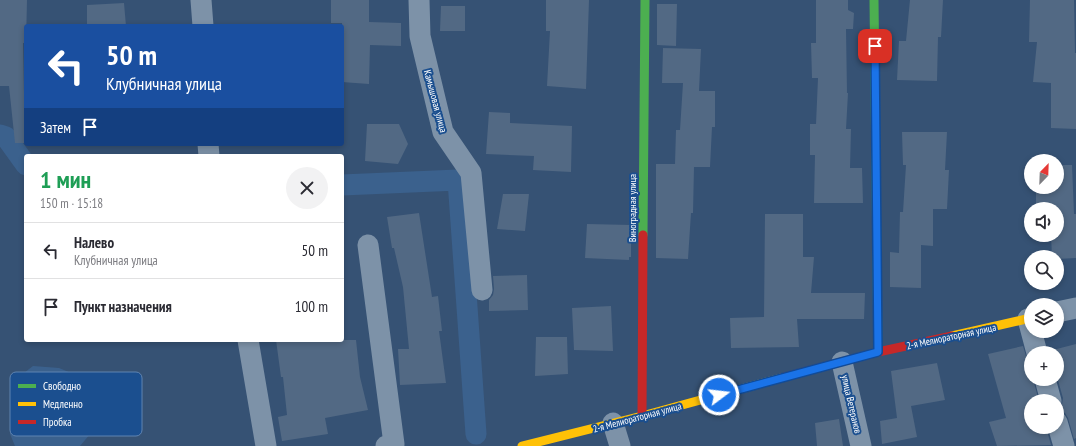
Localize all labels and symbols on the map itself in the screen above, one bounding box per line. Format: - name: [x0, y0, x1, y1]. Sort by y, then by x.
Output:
- pin: [858, 29, 892, 63]
- street label: Камышовая улица: [421, 68, 450, 134]
- north arrow: [1024, 154, 1064, 194]
- street label: Виноградная улица: [626, 174, 639, 242]
- street label: 2-я Мелиораторная улица: [905, 321, 997, 352]
- legend: [10, 372, 142, 436]
- position arrow: [698, 374, 740, 416]
- street label: улица Ветеранов: [838, 374, 865, 435]
- text: Свободно: [43, 379, 81, 393]
- text: Медленно: [43, 397, 83, 411]
- street label: 2-я Мелиораторная улица: [591, 399, 683, 436]
- text: Пробка: [43, 415, 72, 429]

